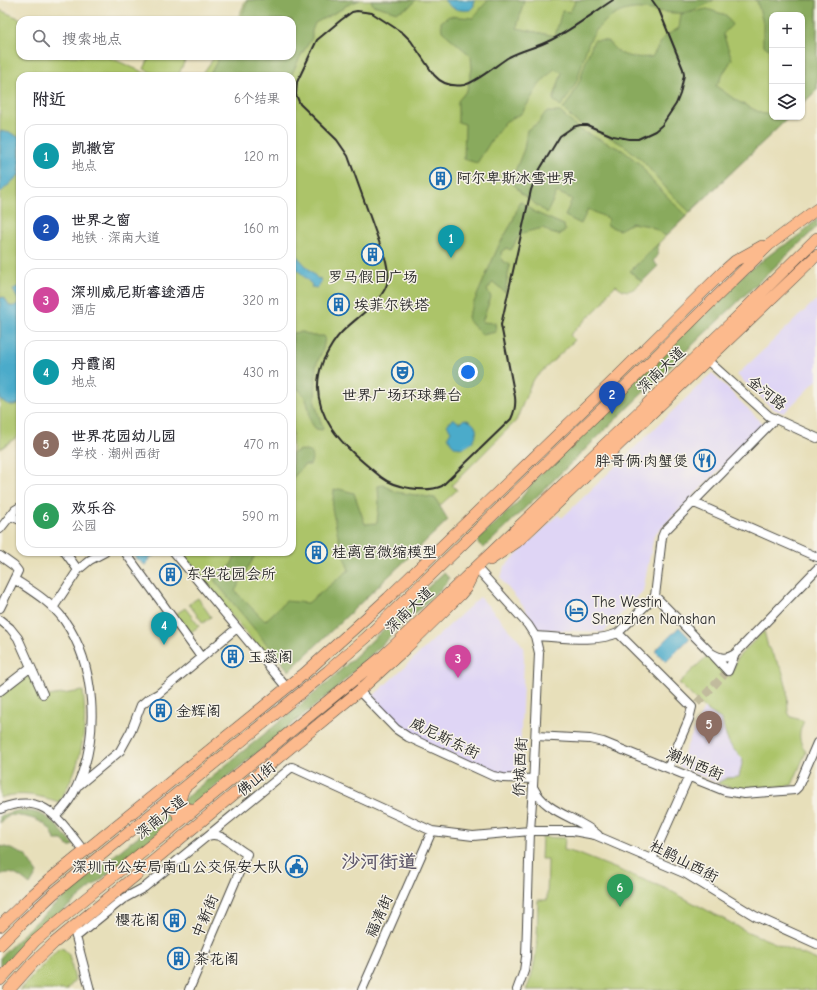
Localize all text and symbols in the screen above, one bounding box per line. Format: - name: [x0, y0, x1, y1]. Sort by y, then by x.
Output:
- map controls: [769, 12, 805, 120]
- button: +: [769, 12, 805, 48]
- search box: [16, 16, 296, 60]
- icon: search: [30, 27, 52, 49]
- text: 搜索地点: [62, 30, 122, 48]
- button: −: [769, 48, 805, 84]
- button: layers: [769, 84, 805, 120]
- text: 附近: [32, 90, 66, 109]
- text: 6个结果: [234, 91, 280, 106]
- text: 凯撒宫: [71, 139, 116, 157]
- text: 1: [43, 149, 49, 164]
- text: 120 m: [244, 149, 279, 164]
- text: 地点: [71, 158, 97, 173]
- building icon: 阿尔卑斯冰雪世界: [427, 165, 453, 191]
- place label: 阿尔卑斯冰雪世界: [456, 169, 576, 187]
- text: 世界之窗: [71, 211, 131, 229]
- text: 2: [43, 221, 49, 236]
- text: 160 m: [244, 221, 279, 236]
- pin: 1: [438, 225, 464, 258]
- text: 地铁 · 深南大道: [71, 230, 160, 245]
- building icon: 罗马假日广场: [360, 241, 386, 267]
- place label: 罗马假日广场: [328, 268, 418, 286]
- text: 深圳威尼斯睿途酒店: [71, 283, 206, 301]
- building icon: 埃菲尔铁塔: [326, 292, 352, 318]
- text: 3: [43, 293, 49, 308]
- text: 320 m: [243, 293, 279, 308]
- place label: 埃菲尔铁塔: [354, 296, 429, 314]
- text: 酒店: [71, 302, 97, 317]
- street label: 深南大道: [633, 343, 689, 397]
- text: 丹霞阁: [71, 355, 116, 373]
- theatre icon: 世界广场环球舞台: [389, 359, 415, 385]
- your location: [458, 362, 478, 382]
- text: 4: [43, 365, 49, 380]
- text: 430 m: [243, 365, 279, 380]
- street label: 金河路: [744, 372, 790, 414]
- text: 地点: [71, 374, 97, 389]
- pin: 2: [599, 381, 625, 414]
- place label: 世界广场环球舞台: [342, 386, 462, 404]
- text: 世界花园幼儿园: [71, 427, 176, 445]
- text: 5: [43, 437, 49, 452]
- text: 470 m: [244, 437, 279, 452]
- text: 学校 · 潮州西街: [71, 446, 160, 461]
- restaurant icon: 胖哥俩·肉蟹煲: [691, 448, 717, 474]
- place label: 胖哥俩·肉蟹煲: [595, 452, 688, 470]
- text: 欢乐谷: [71, 499, 116, 517]
- text: 6: [43, 509, 49, 524]
- text: 590 m: [242, 509, 279, 524]
- text: 公园: [71, 518, 97, 533]
- building icon: 桂离宫微缩模型: [304, 539, 330, 565]
- place label: 桂离宫微缩模型: [332, 543, 437, 561]
- building icon: 东华花园会所: [157, 561, 183, 587]
- place label: 东华花园会所: [186, 565, 276, 583]
- street label: 深南大道: [381, 583, 437, 637]
- place label: The Westin Shenzhen Nanshan: [592, 593, 716, 628]
- hotel icon: The Westin Shenzhen Nanshan: [563, 598, 589, 624]
- pin: 4: [151, 612, 177, 645]
- building icon: 玉蕊阁: [219, 644, 245, 670]
- pin: 3: [445, 645, 471, 678]
- place label: 玉蕊阁: [248, 648, 293, 666]
- building icon: 金辉阁: [148, 698, 174, 724]
- place label: 金辉阁: [176, 702, 221, 720]
- pin: 5: [696, 711, 722, 744]
- street label: 威尼斯东街: [407, 713, 483, 763]
- street label: 侨城西街: [509, 737, 531, 797]
- street label: 潮州西街: [664, 744, 726, 784]
- street label: 佛山街: [233, 758, 279, 800]
- street label: 深南大道: [132, 791, 190, 843]
- street label: 杜鹃山西街: [646, 836, 722, 886]
- district label: 沙河街道: [341, 851, 417, 873]
- public building icon: 深圳市公安局南山公交保安大队: [284, 854, 310, 880]
- place label: 深圳市公安局南山公交保安大队: [72, 858, 282, 876]
- pin: 6: [607, 874, 633, 907]
- street label: 中新街: [188, 892, 222, 940]
- street label: 福清街: [362, 892, 396, 940]
- building icon: 樱花阁: [162, 907, 188, 933]
- place label: 樱花阁: [115, 911, 160, 929]
- building icon: 茶花阁: [165, 946, 191, 972]
- place label: 茶花阁: [194, 950, 239, 968]

